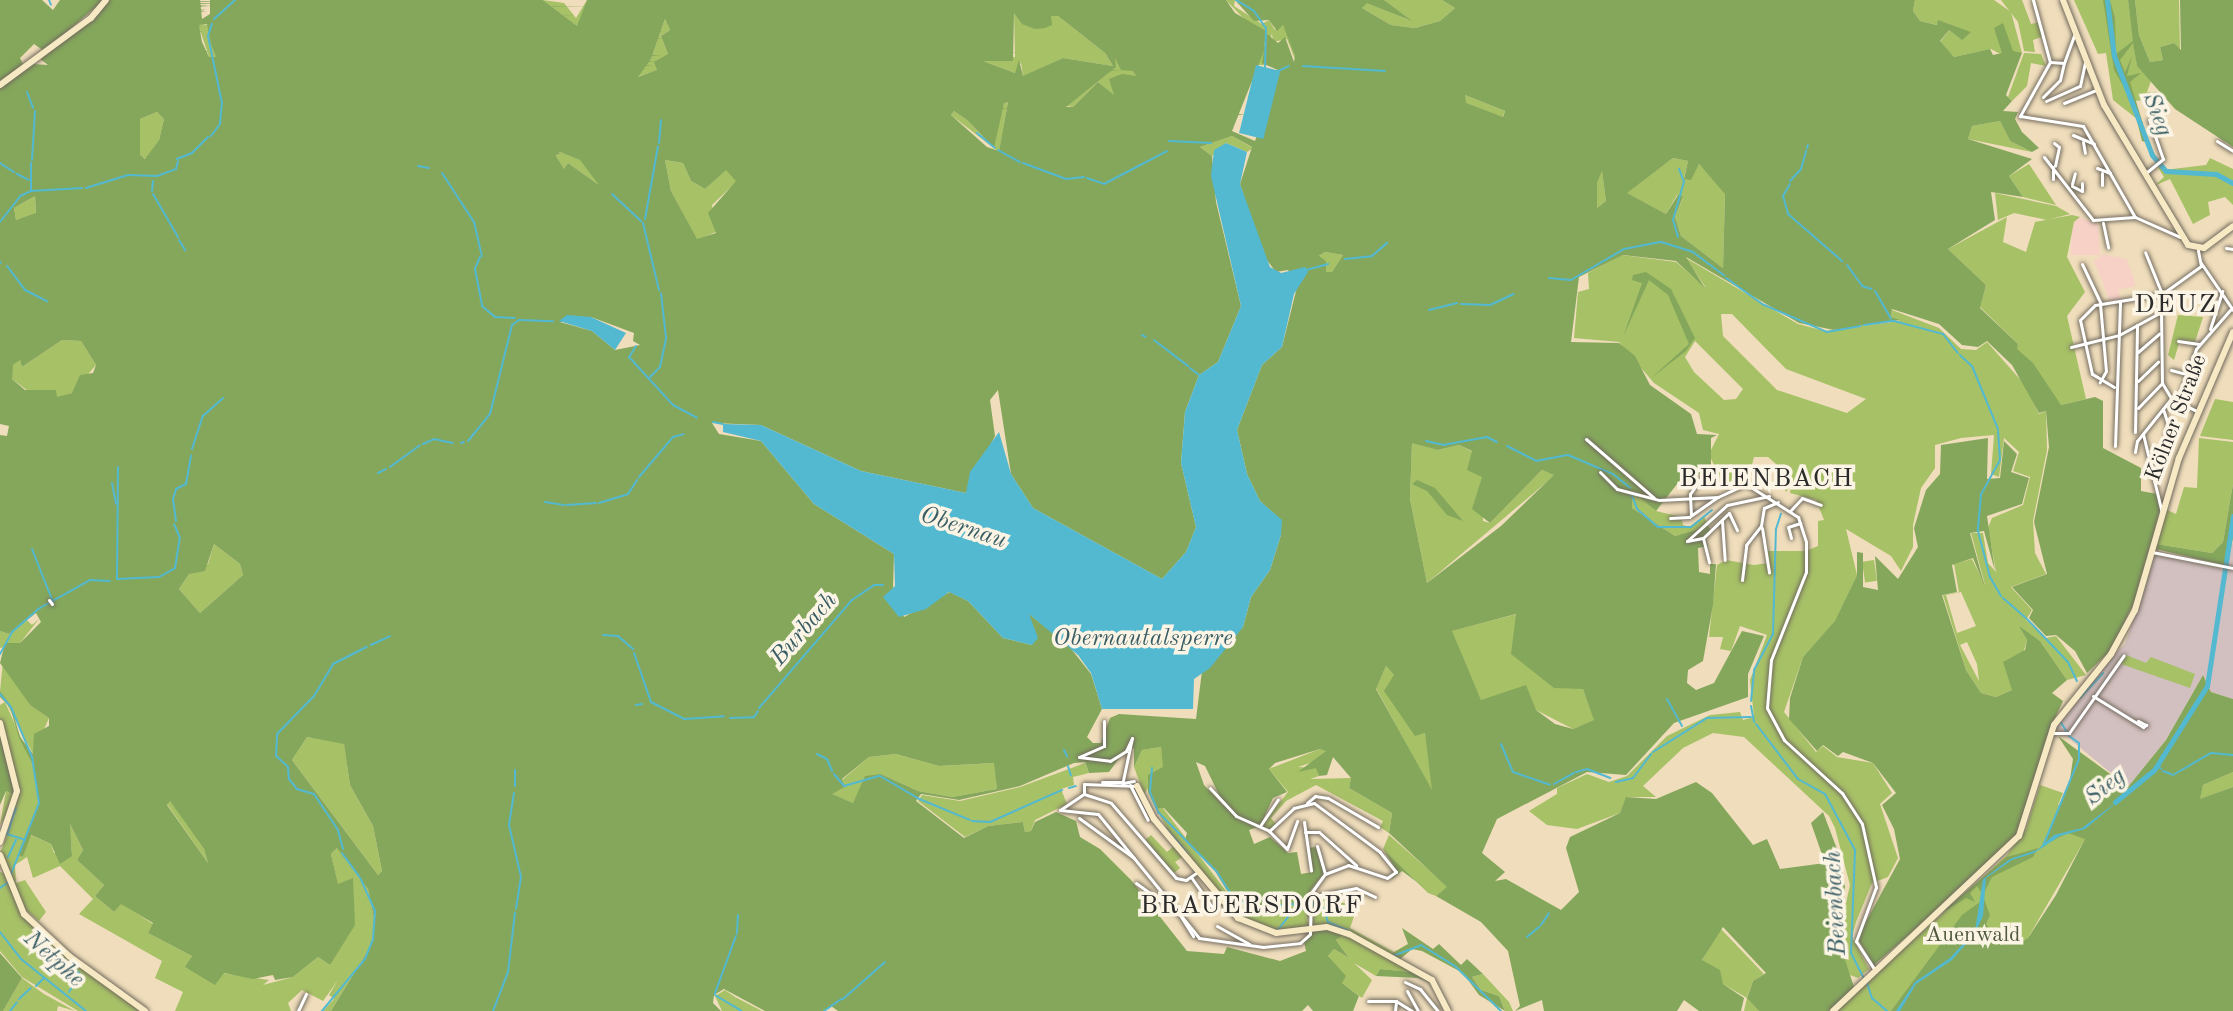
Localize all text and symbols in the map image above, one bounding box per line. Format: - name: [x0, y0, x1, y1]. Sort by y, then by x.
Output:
- water label: Sieg: [2135, 89, 2177, 141]
- district label: DEUZ: [2134, 290, 2218, 322]
- street label: Kölner Straße: [2141, 351, 2213, 485]
- district label: BEIENBACH: [1679, 464, 1855, 496]
- water label: Obernau: [916, 502, 1010, 556]
- water label: Burbach: [765, 588, 845, 672]
- water label: Obernautalsperre: [1053, 626, 1233, 654]
- water label: Sieg: [2080, 763, 2132, 813]
- water label: Beienbach: [1820, 850, 1854, 956]
- district label: BRAUERSDORF: [1140, 891, 1364, 923]
- park label: Auenwald: [1925, 923, 2021, 949]
- water label: Netphe: [17, 925, 89, 995]

